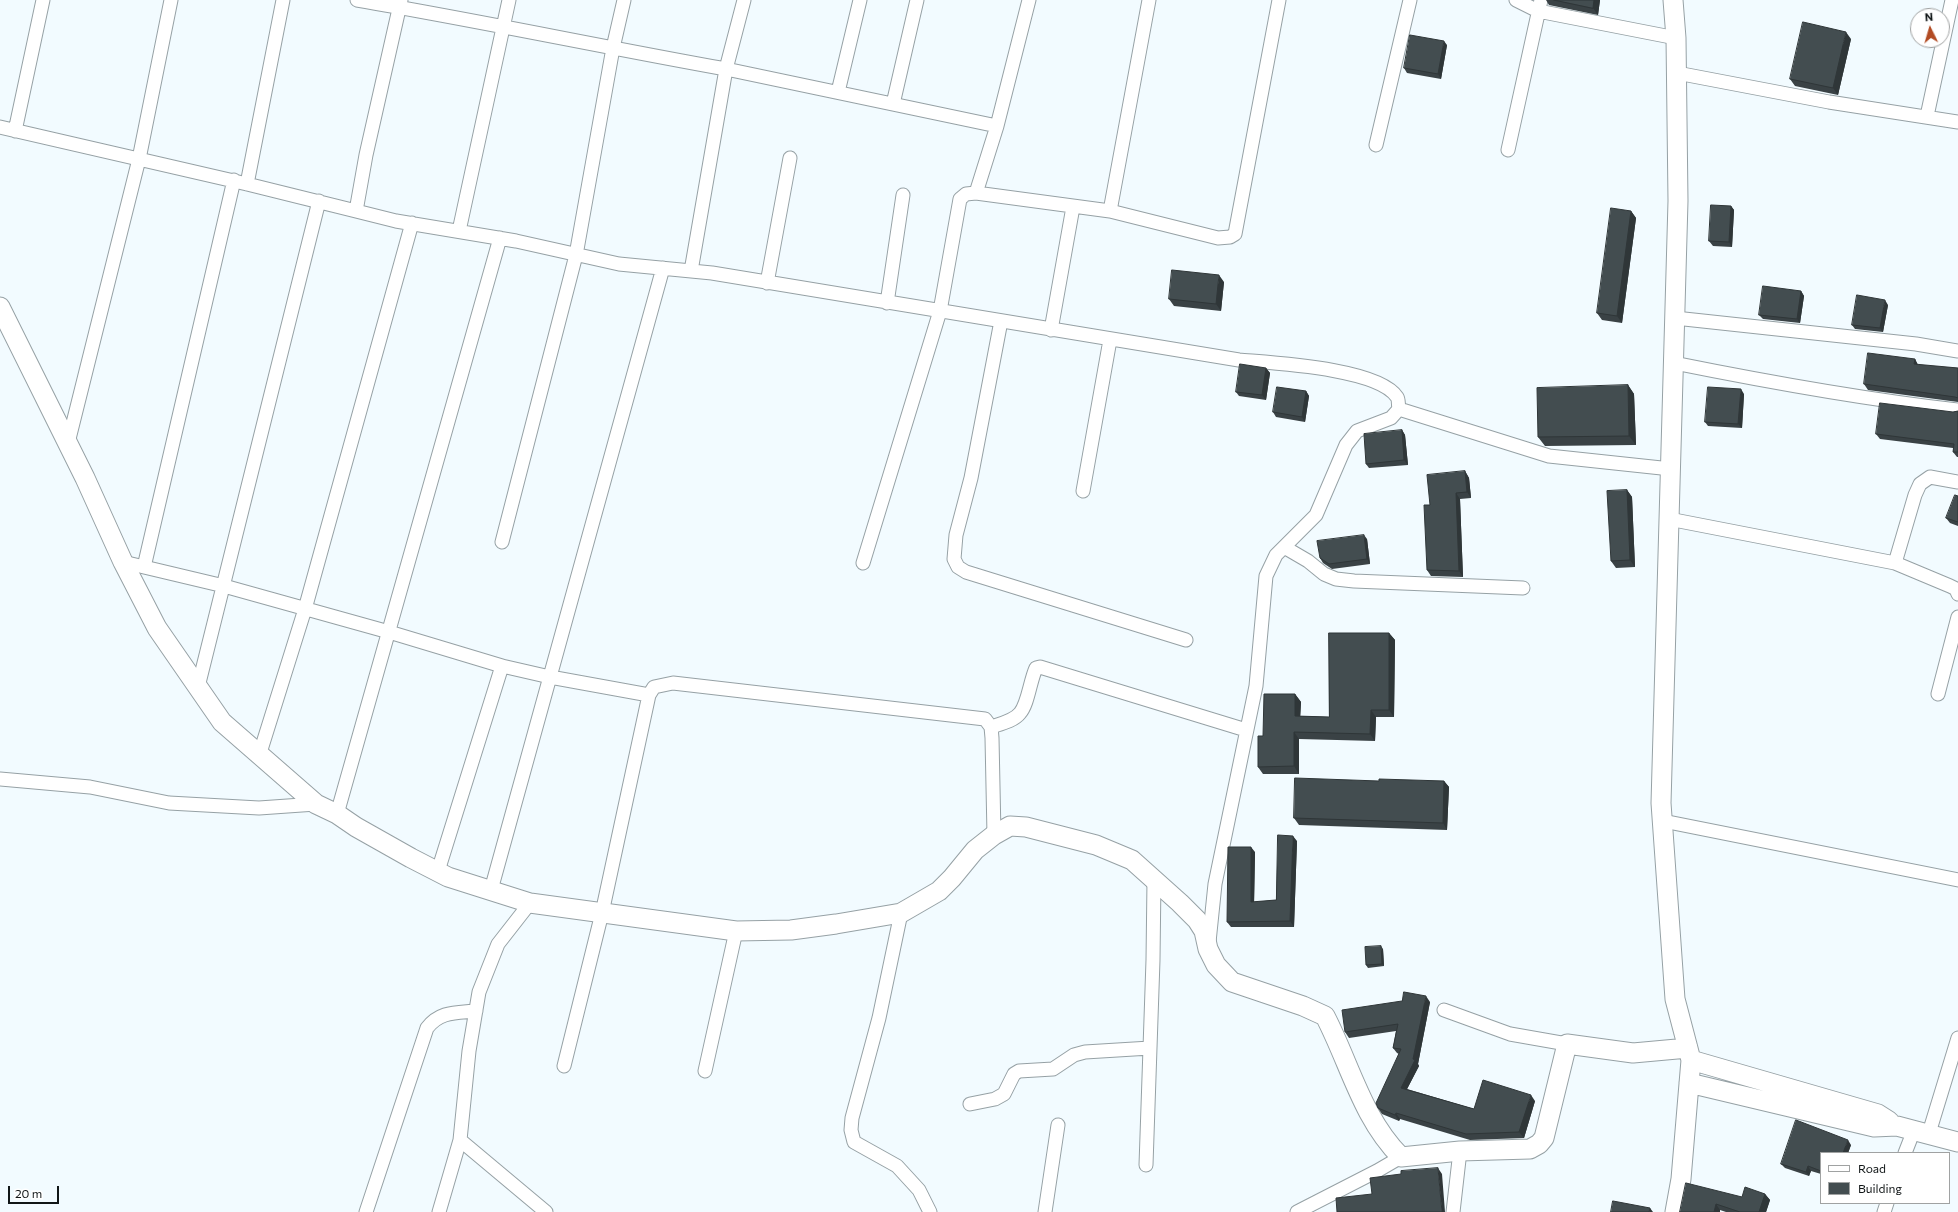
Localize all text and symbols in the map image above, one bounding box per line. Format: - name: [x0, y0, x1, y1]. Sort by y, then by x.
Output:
- north arrow: [1910, 8, 1950, 48]
- text: N: [1924, 10, 1934, 23]
- legend: [1820, 1152, 1950, 1204]
- text: Road: [1858, 1161, 1886, 1175]
- scale bar: [10, 1178, 61, 1204]
- text: Building: [1858, 1181, 1902, 1195]
- text: 20 m: [15, 1186, 42, 1200]

